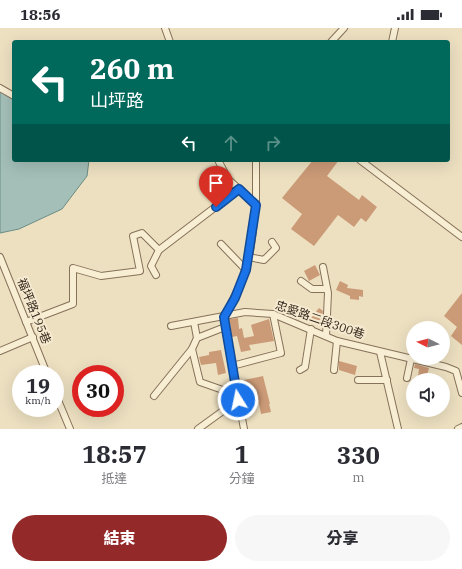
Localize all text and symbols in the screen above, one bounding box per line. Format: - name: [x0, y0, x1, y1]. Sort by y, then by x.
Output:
- text: 18:56: [20, 5, 61, 24]
- text: 260 m: [90, 50, 174, 87]
- icon: left: [24, 56, 76, 108]
- text: 山坪路: [90, 89, 144, 112]
- icon: left: [178, 132, 200, 154]
- icon: ahead: [220, 132, 242, 154]
- icon: right: [262, 132, 284, 154]
- pin: [199, 166, 233, 207]
- icon: arrive: [205, 172, 227, 194]
- street label: 福坪路195巷: [14, 276, 54, 346]
- street label: 忠愛路二段300巷: [273, 297, 367, 342]
- north arrow: [406, 321, 450, 365]
- map controls: [406, 321, 450, 417]
- speed limit sign: 30: [72, 365, 124, 417]
- text: 19: [26, 372, 50, 399]
- button: sound: [406, 373, 450, 417]
- position arrow: [217, 379, 259, 421]
- text: km/h: [25, 394, 51, 407]
- text: 18:57: [82, 438, 147, 470]
- text: 1: [235, 438, 249, 470]
- text: 330: [337, 439, 380, 471]
- text: m: [352, 469, 365, 486]
- text: 抵達: [101, 470, 127, 487]
- text: 分鐘: [229, 470, 255, 487]
- button: 結束: [12, 515, 227, 561]
- button: 分享: [235, 515, 450, 561]

